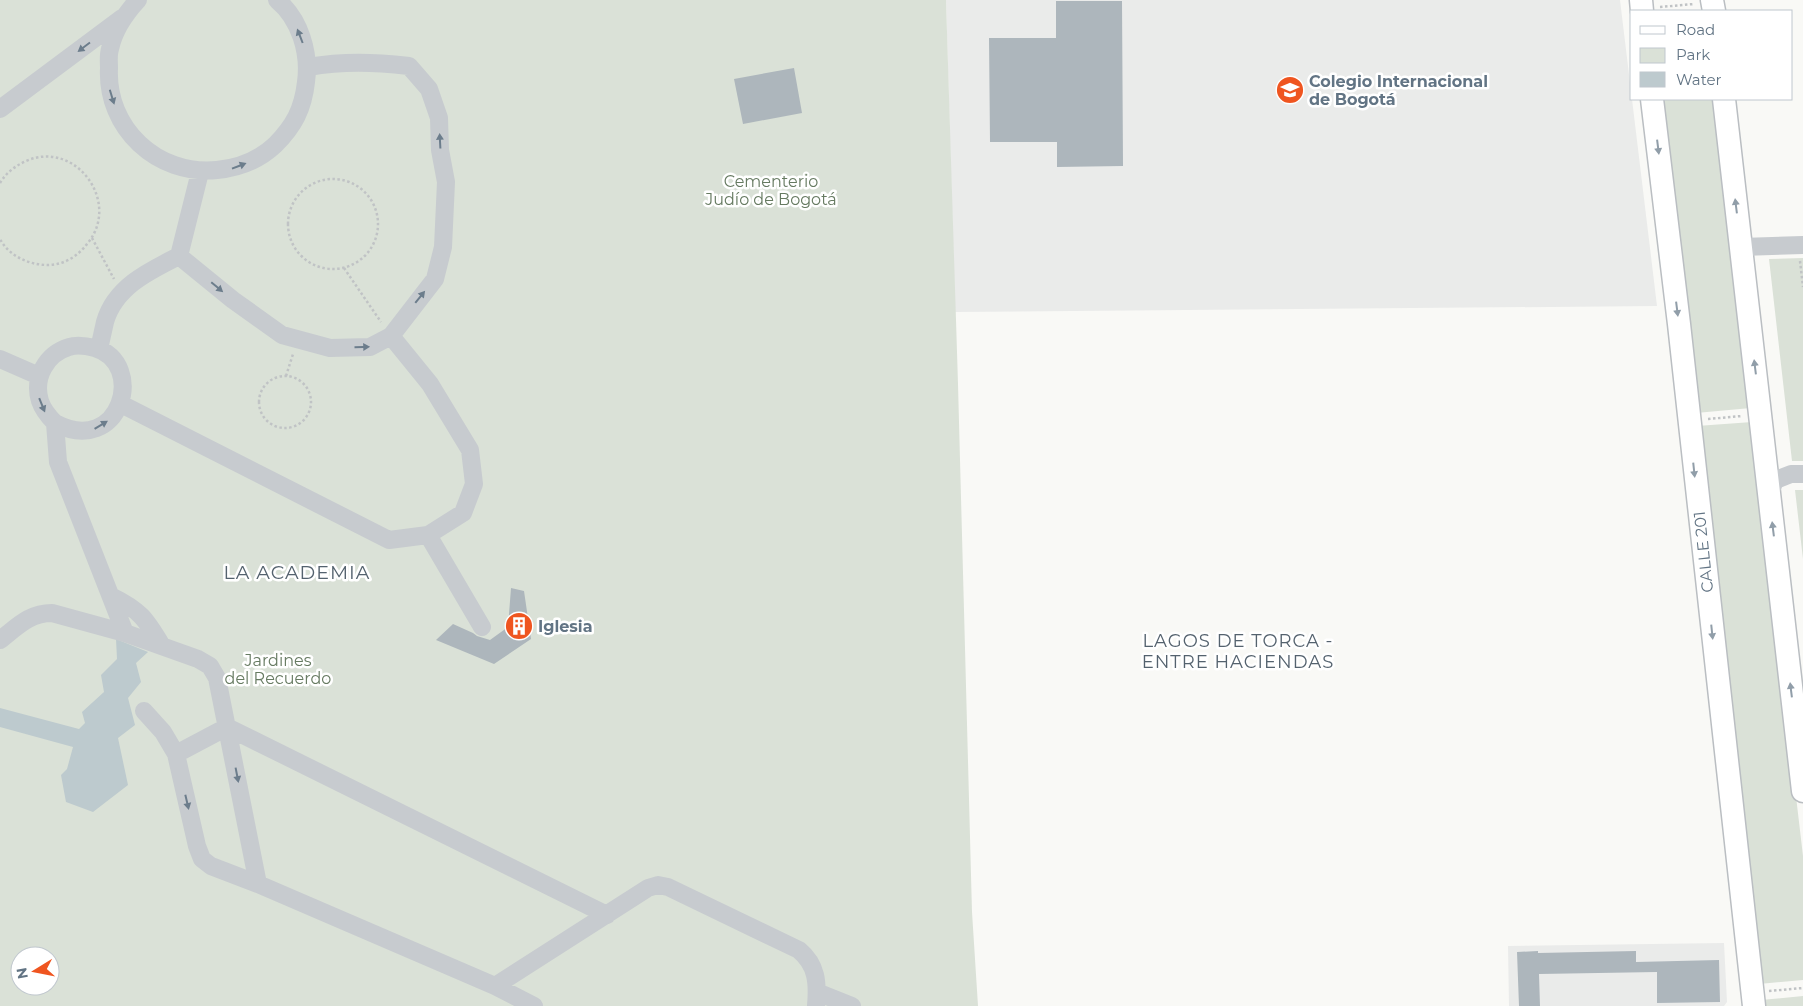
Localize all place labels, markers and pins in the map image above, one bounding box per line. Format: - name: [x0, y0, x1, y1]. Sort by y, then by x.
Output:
- place label: Colegio Internacional de Bogotá: [1309, 72, 1488, 109]
- school or university icon: Colegio Internacional de Bogotá: [1275, 75, 1305, 105]
- building icon: Iglesia: [504, 611, 534, 641]
- place label: Iglesia: [538, 617, 593, 636]

